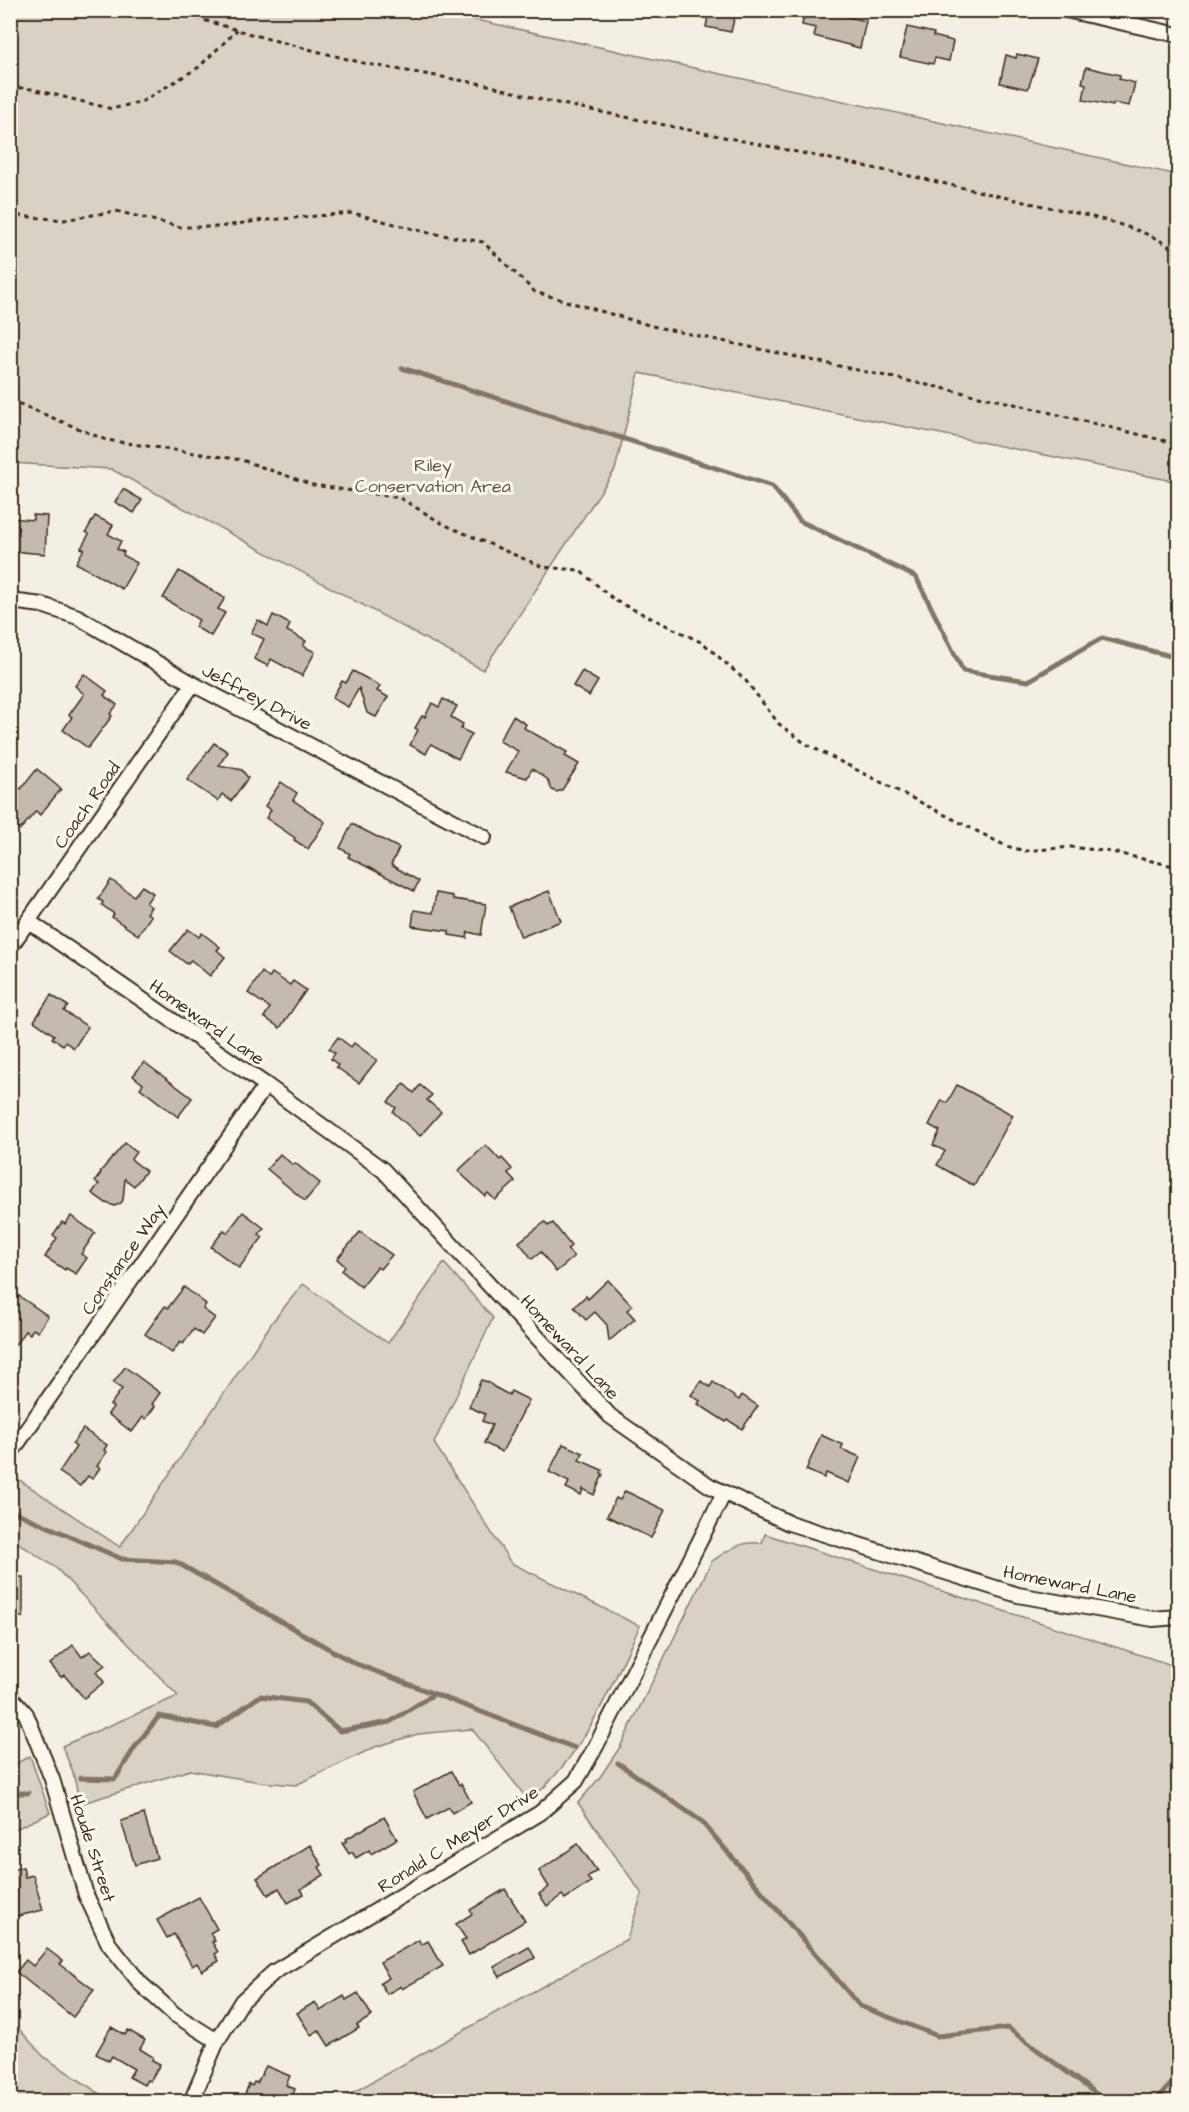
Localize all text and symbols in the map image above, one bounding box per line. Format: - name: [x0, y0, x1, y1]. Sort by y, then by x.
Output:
- park label: Riley Conservation Area: [355, 453, 511, 499]
- street label: Jeffrey Drive: [197, 658, 316, 738]
- street label: Coach Road: [48, 757, 127, 854]
- street label: Homeward Lane: [144, 973, 269, 1072]
- street label: Constance Way: [76, 1199, 172, 1321]
- street label: Homeward Lane: [514, 1289, 625, 1405]
- street label: Homeward Lane: [1001, 1559, 1139, 1610]
- street label: Ronald C Meyer Drive: [373, 1780, 544, 1900]
- street label: Houde Street: [63, 1791, 122, 1906]

